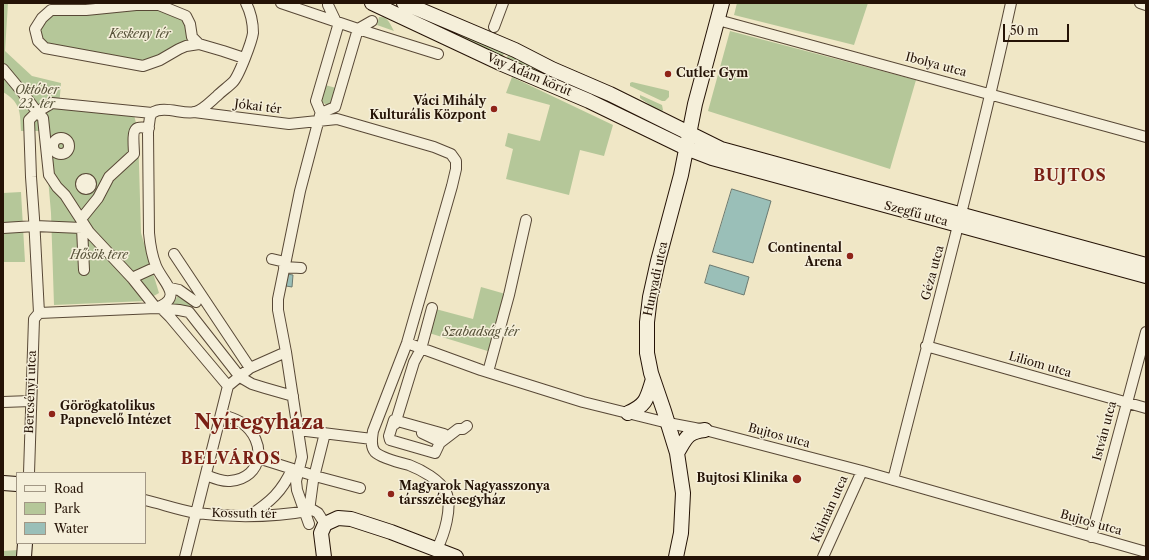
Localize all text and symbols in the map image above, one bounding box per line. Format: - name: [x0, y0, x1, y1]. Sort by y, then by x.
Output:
- scale bar: [1005, 16, 1071, 42]
- text: 50 m: [1010, 23, 1039, 38]
- park label: Keskeny tér: [109, 28, 171, 42]
- street label: Ibolya utca: [904, 50, 968, 80]
- street label: Vay Ádám körút: [485, 51, 573, 99]
- place label: Cutler Gym: [676, 67, 748, 81]
- marker: Cutler Gym: [663, 69, 673, 79]
- park label: Október 23. tér: [15, 84, 59, 112]
- place label: Váci Mihály Kulturális Központ: [369, 95, 486, 123]
- street label: Jókai tér: [234, 97, 282, 117]
- marker: Váci Mihály Kulturális Központ: [489, 104, 499, 114]
- district label: BUJTOS: [1033, 166, 1107, 186]
- street label: Szegfű utca: [883, 199, 949, 229]
- street label: Hunyadi utca: [641, 240, 671, 318]
- place label: Continental Arena: [768, 242, 842, 270]
- street label: Géza utca: [919, 244, 947, 302]
- park label: Hősök tere: [70, 249, 128, 263]
- marker: Continental Arena: [845, 251, 855, 261]
- park label: Szabadság tér: [443, 326, 519, 340]
- street label: Liliom utca: [1007, 349, 1073, 381]
- street label: Bercsényi utca: [22, 350, 40, 434]
- place label: Görögkatolikus Papnevelő Intézet: [60, 400, 171, 428]
- street label: István utca: [1090, 400, 1120, 462]
- marker: Görögkatolikus Papnevelő Intézet: [47, 409, 57, 419]
- district label: Nyíregyháza: [194, 411, 324, 435]
- street label: Bujtos utca: [746, 421, 812, 451]
- district label: BELVÁROS: [181, 449, 281, 469]
- legend: [16, 472, 146, 544]
- place label: Bujtosi Klinika: [697, 472, 788, 486]
- marker: Bujtosi Klinika: [791, 473, 803, 485]
- street label: Kálmán utca: [809, 473, 851, 545]
- place label: Magyarok Nagyasszonya társszékesegyház: [399, 480, 550, 508]
- text: Road: [54, 481, 84, 496]
- marker: Magyarok Nagyasszonya társszékesegyház: [386, 489, 396, 499]
- text: Park: [54, 501, 80, 516]
- street label: Kossuth tér: [211, 506, 277, 522]
- street label: Bujtos utca: [1059, 507, 1123, 539]
- text: Water: [54, 521, 88, 536]

